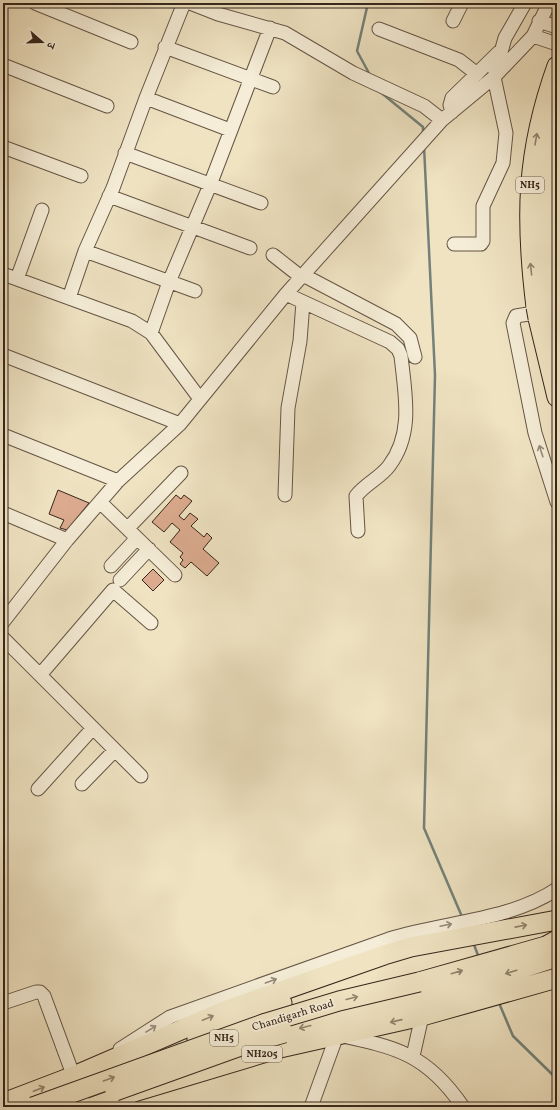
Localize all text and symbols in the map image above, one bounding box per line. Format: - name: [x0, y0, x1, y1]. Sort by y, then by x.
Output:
- north arrow: [22, 22, 62, 62]
- text: उ: [42, 39, 58, 51]
- one-way arrow: [532, 133, 540, 146]
- road number: NH5: [516, 177, 544, 193]
- one-way arrow: [527, 263, 535, 276]
- one-way arrow: [537, 445, 544, 458]
- one-way arrow: [440, 920, 453, 928]
- one-way arrow: [514, 922, 527, 930]
- one-way arrow: [450, 967, 463, 975]
- one-way arrow: [505, 969, 518, 976]
- one-way arrow: [265, 977, 278, 984]
- one-way arrow: [345, 994, 358, 1002]
- street label: Chandigarh Road: [250, 996, 336, 1036]
- one-way arrow: [202, 1014, 214, 1021]
- one-way arrow: [390, 1018, 403, 1026]
- one-way arrow: [299, 1024, 312, 1032]
- one-way arrow: [145, 1025, 156, 1033]
- road number: NH5: [210, 1030, 238, 1046]
- road number: NH205: [242, 1046, 282, 1062]
- one-way arrow: [103, 1074, 115, 1082]
- one-way arrow: [33, 1084, 45, 1092]

